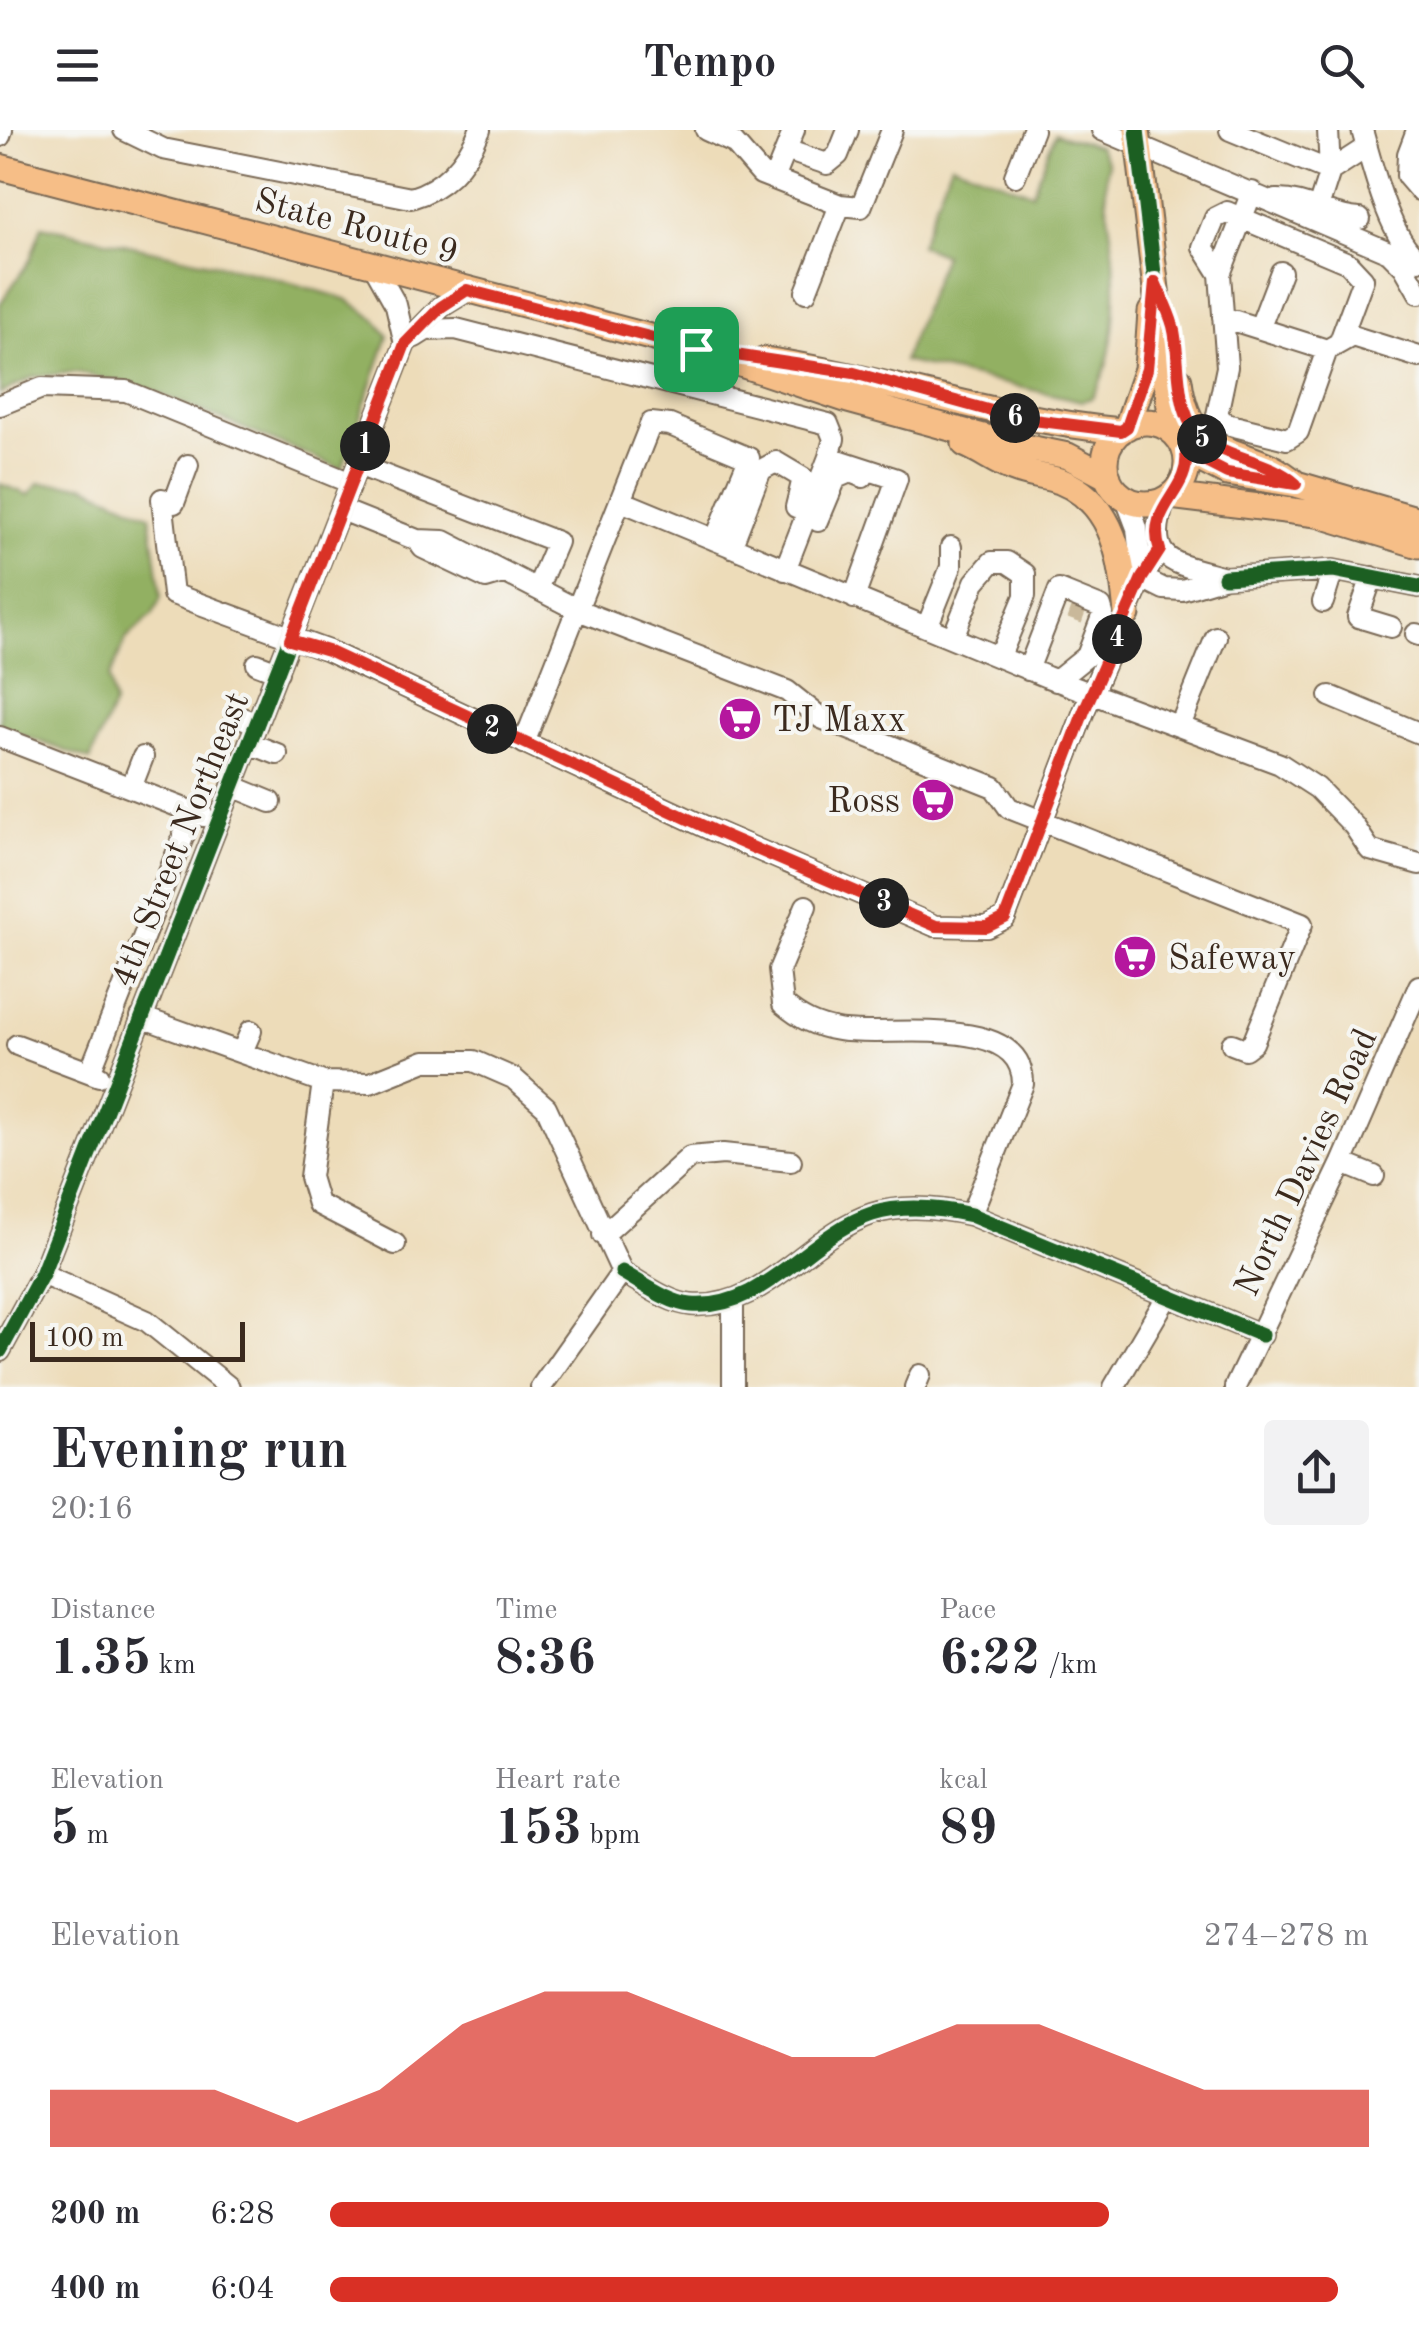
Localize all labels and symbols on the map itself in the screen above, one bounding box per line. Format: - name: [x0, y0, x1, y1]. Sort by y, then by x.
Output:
- street label: State Route 9: [251, 183, 462, 271]
- pin: [654, 307, 739, 392]
- pin: 6: [990, 393, 1040, 443]
- pin: 5: [1177, 414, 1227, 464]
- pin: 1: [340, 421, 390, 471]
- pin: 4: [1092, 614, 1142, 664]
- street label: 4th Street Northeast: [106, 687, 256, 992]
- supermarket icon: TJ Maxx: [717, 696, 763, 742]
- pin: 2: [467, 704, 517, 754]
- place label: TJ Maxx: [772, 704, 906, 739]
- supermarket icon: Ross: [910, 777, 956, 823]
- place label: Ross: [827, 785, 900, 820]
- pin: 3: [859, 878, 909, 928]
- supermarket icon: Safeway: [1112, 934, 1158, 980]
- place label: Safeway: [1168, 942, 1296, 977]
- street label: North Davies Road: [1230, 1024, 1384, 1302]
- scale bar: [30, 1317, 245, 1362]

